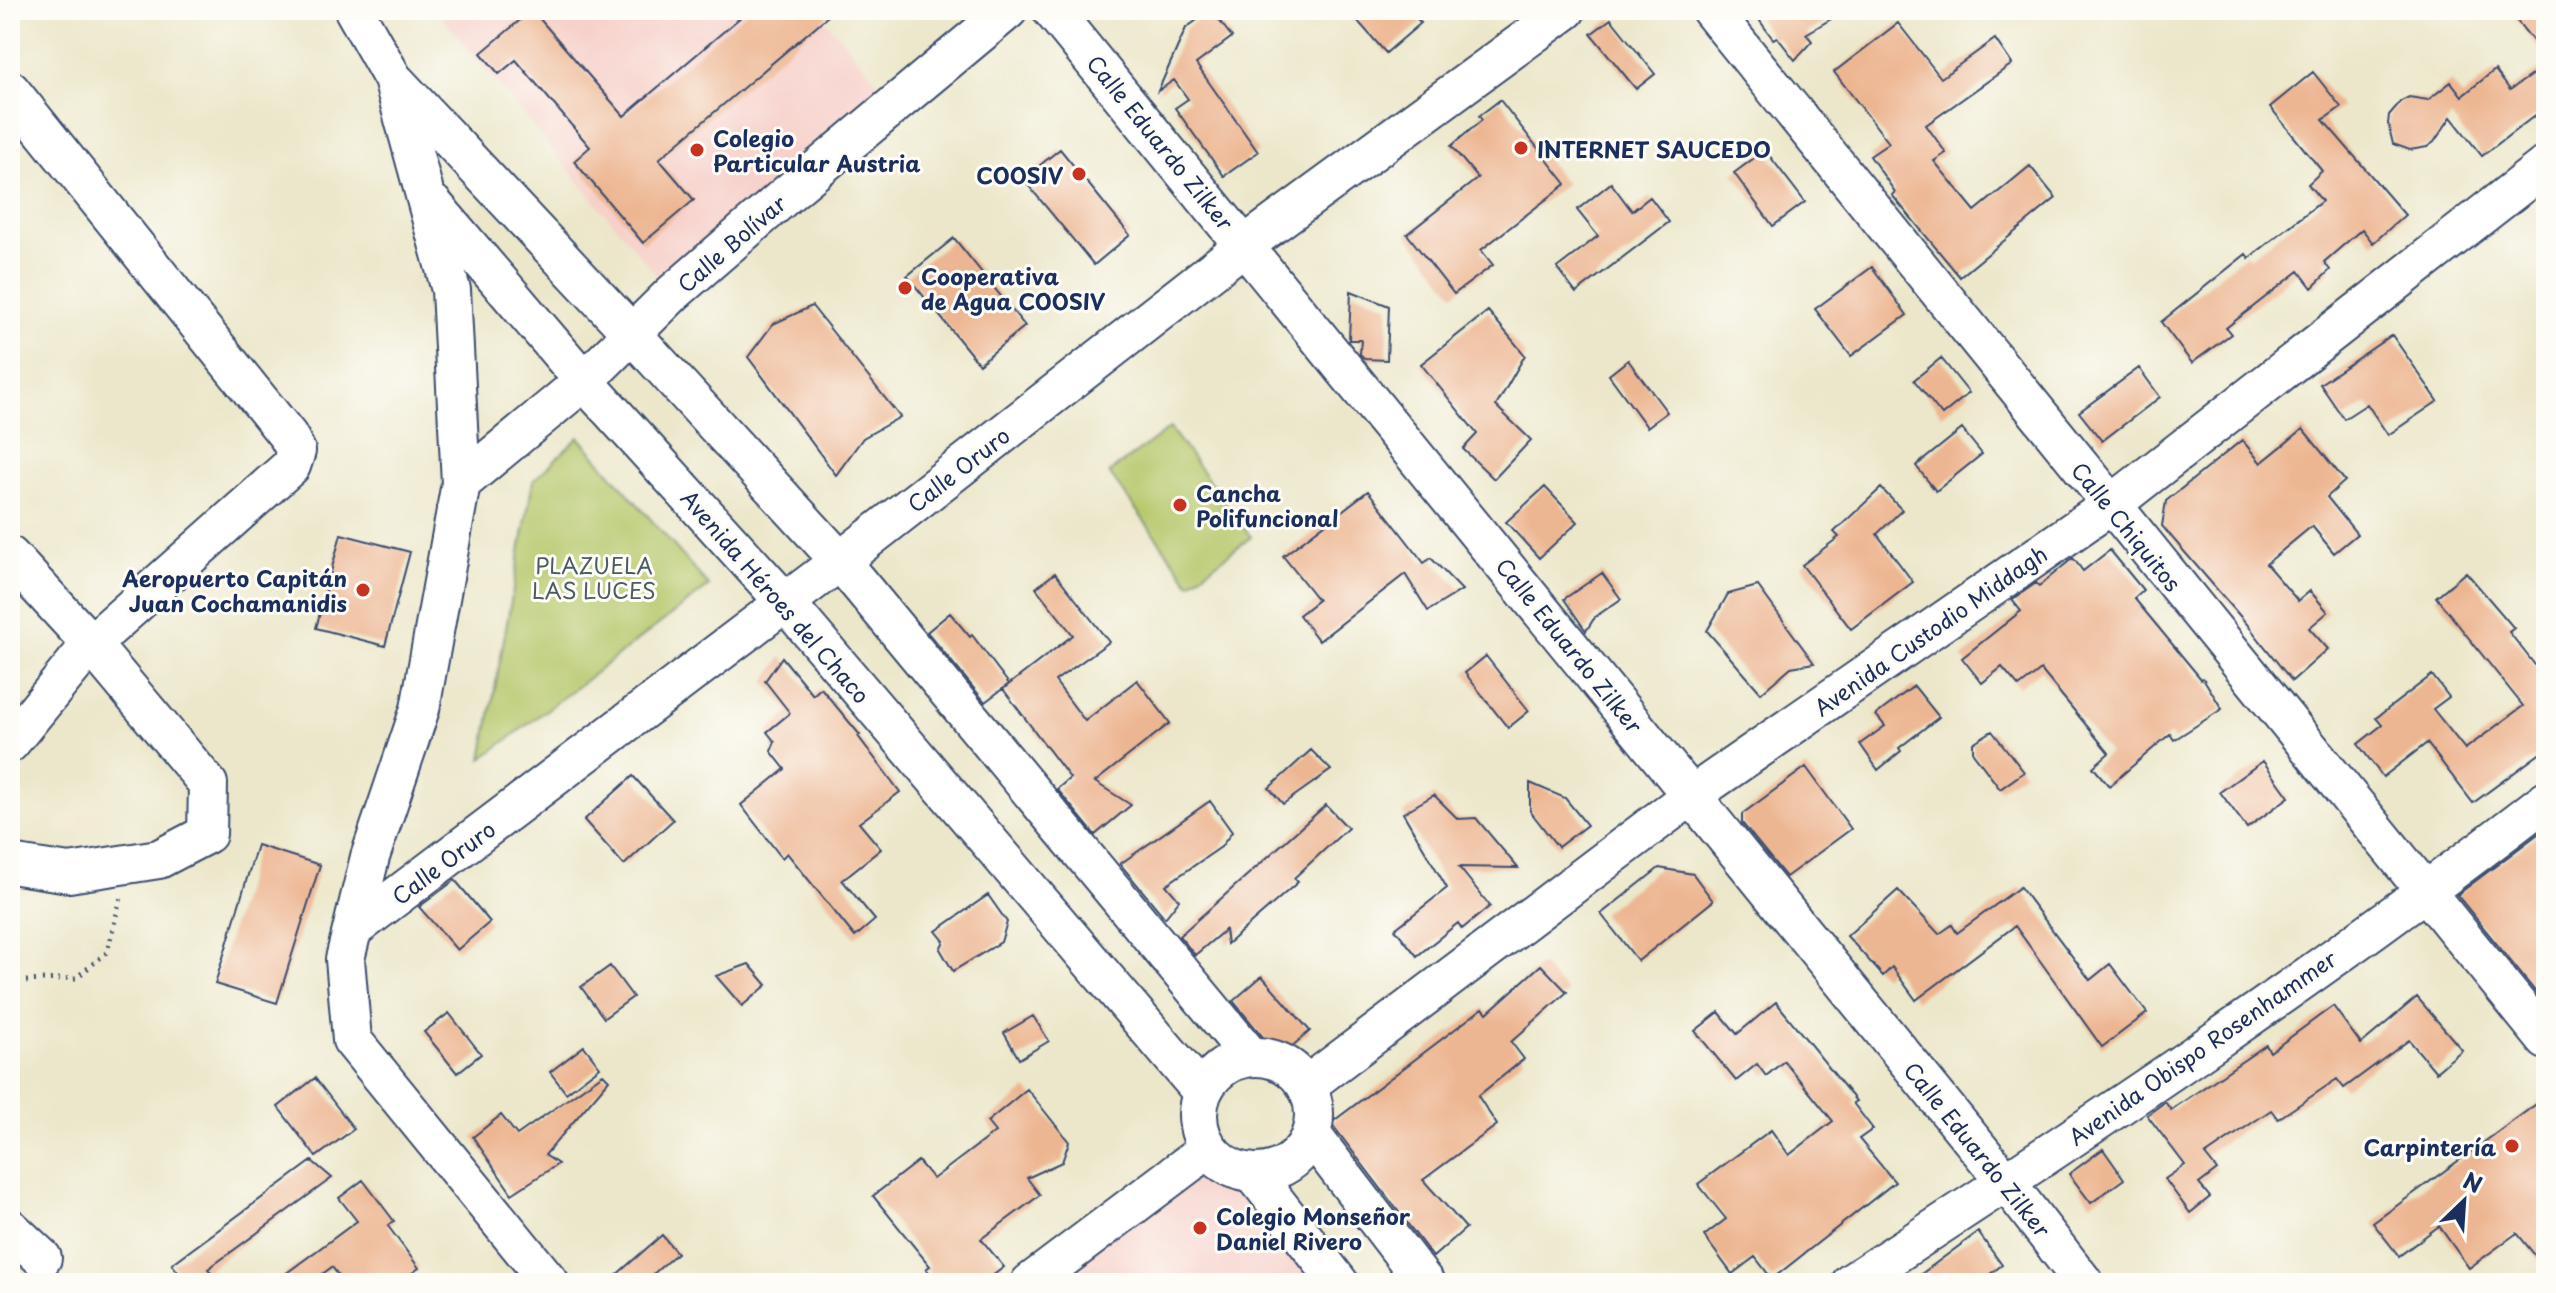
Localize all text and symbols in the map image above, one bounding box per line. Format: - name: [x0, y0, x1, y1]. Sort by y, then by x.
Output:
- street label: Calle Eduardo Zilker: [1080, 47, 1243, 237]
- place label: Colegio Particular Austria: [713, 121, 921, 179]
- place label: INTERNET SAUCEDO: [1537, 132, 1771, 165]
- marker: INTERNET SAUCEDO: [1512, 139, 1530, 157]
- marker: Colegio Particular Austria: [688, 141, 706, 159]
- place label: COOSIV: [976, 158, 1064, 191]
- marker: COOSIV: [1070, 165, 1088, 183]
- street label: Calle Bolívar: [669, 186, 793, 300]
- place label: Cooperativa de Agua COOSIV: [921, 259, 1106, 317]
- marker: Cooperativa de Agua COOSIV: [896, 279, 914, 297]
- street label: Calle Oruro: [900, 418, 1016, 520]
- street label: Calle Chiquitos: [2064, 454, 2190, 598]
- place label: Cancha Polifuncional: [1196, 476, 1338, 534]
- street label: Avenida Héroes del Chaco: [674, 482, 878, 710]
- marker: Cancha Polifuncional: [1171, 496, 1189, 514]
- street label: Avenida Custodio Middagh: [1807, 537, 2053, 723]
- park label: PLAZUELA LAS LUCES: [532, 548, 656, 606]
- street label: Calle Eduardo Zilker: [1489, 550, 1652, 740]
- place label: Aeropuerto Capitán Juan Cochamanidis: [121, 561, 347, 619]
- marker: Aeropuerto Capitán Juan Cochamanidis: [354, 581, 372, 599]
- street label: Calle Oruro: [384, 812, 502, 912]
- street label: Avenida Obispo Rosenhammer: [2061, 941, 2343, 1153]
- street label: Calle Eduardo Zilker: [1897, 1054, 2060, 1244]
- place label: Carpintería: [2363, 1130, 2496, 1163]
- marker: Carpintería: [2503, 1137, 2521, 1155]
- north arrow: [2424, 1161, 2504, 1241]
- text: N: [2458, 1163, 2488, 1200]
- place label: Colegio Monseñor Daniel Rivero: [1216, 1199, 1411, 1257]
- marker: Colegio Monseñor Daniel Rivero: [1191, 1219, 1209, 1237]

